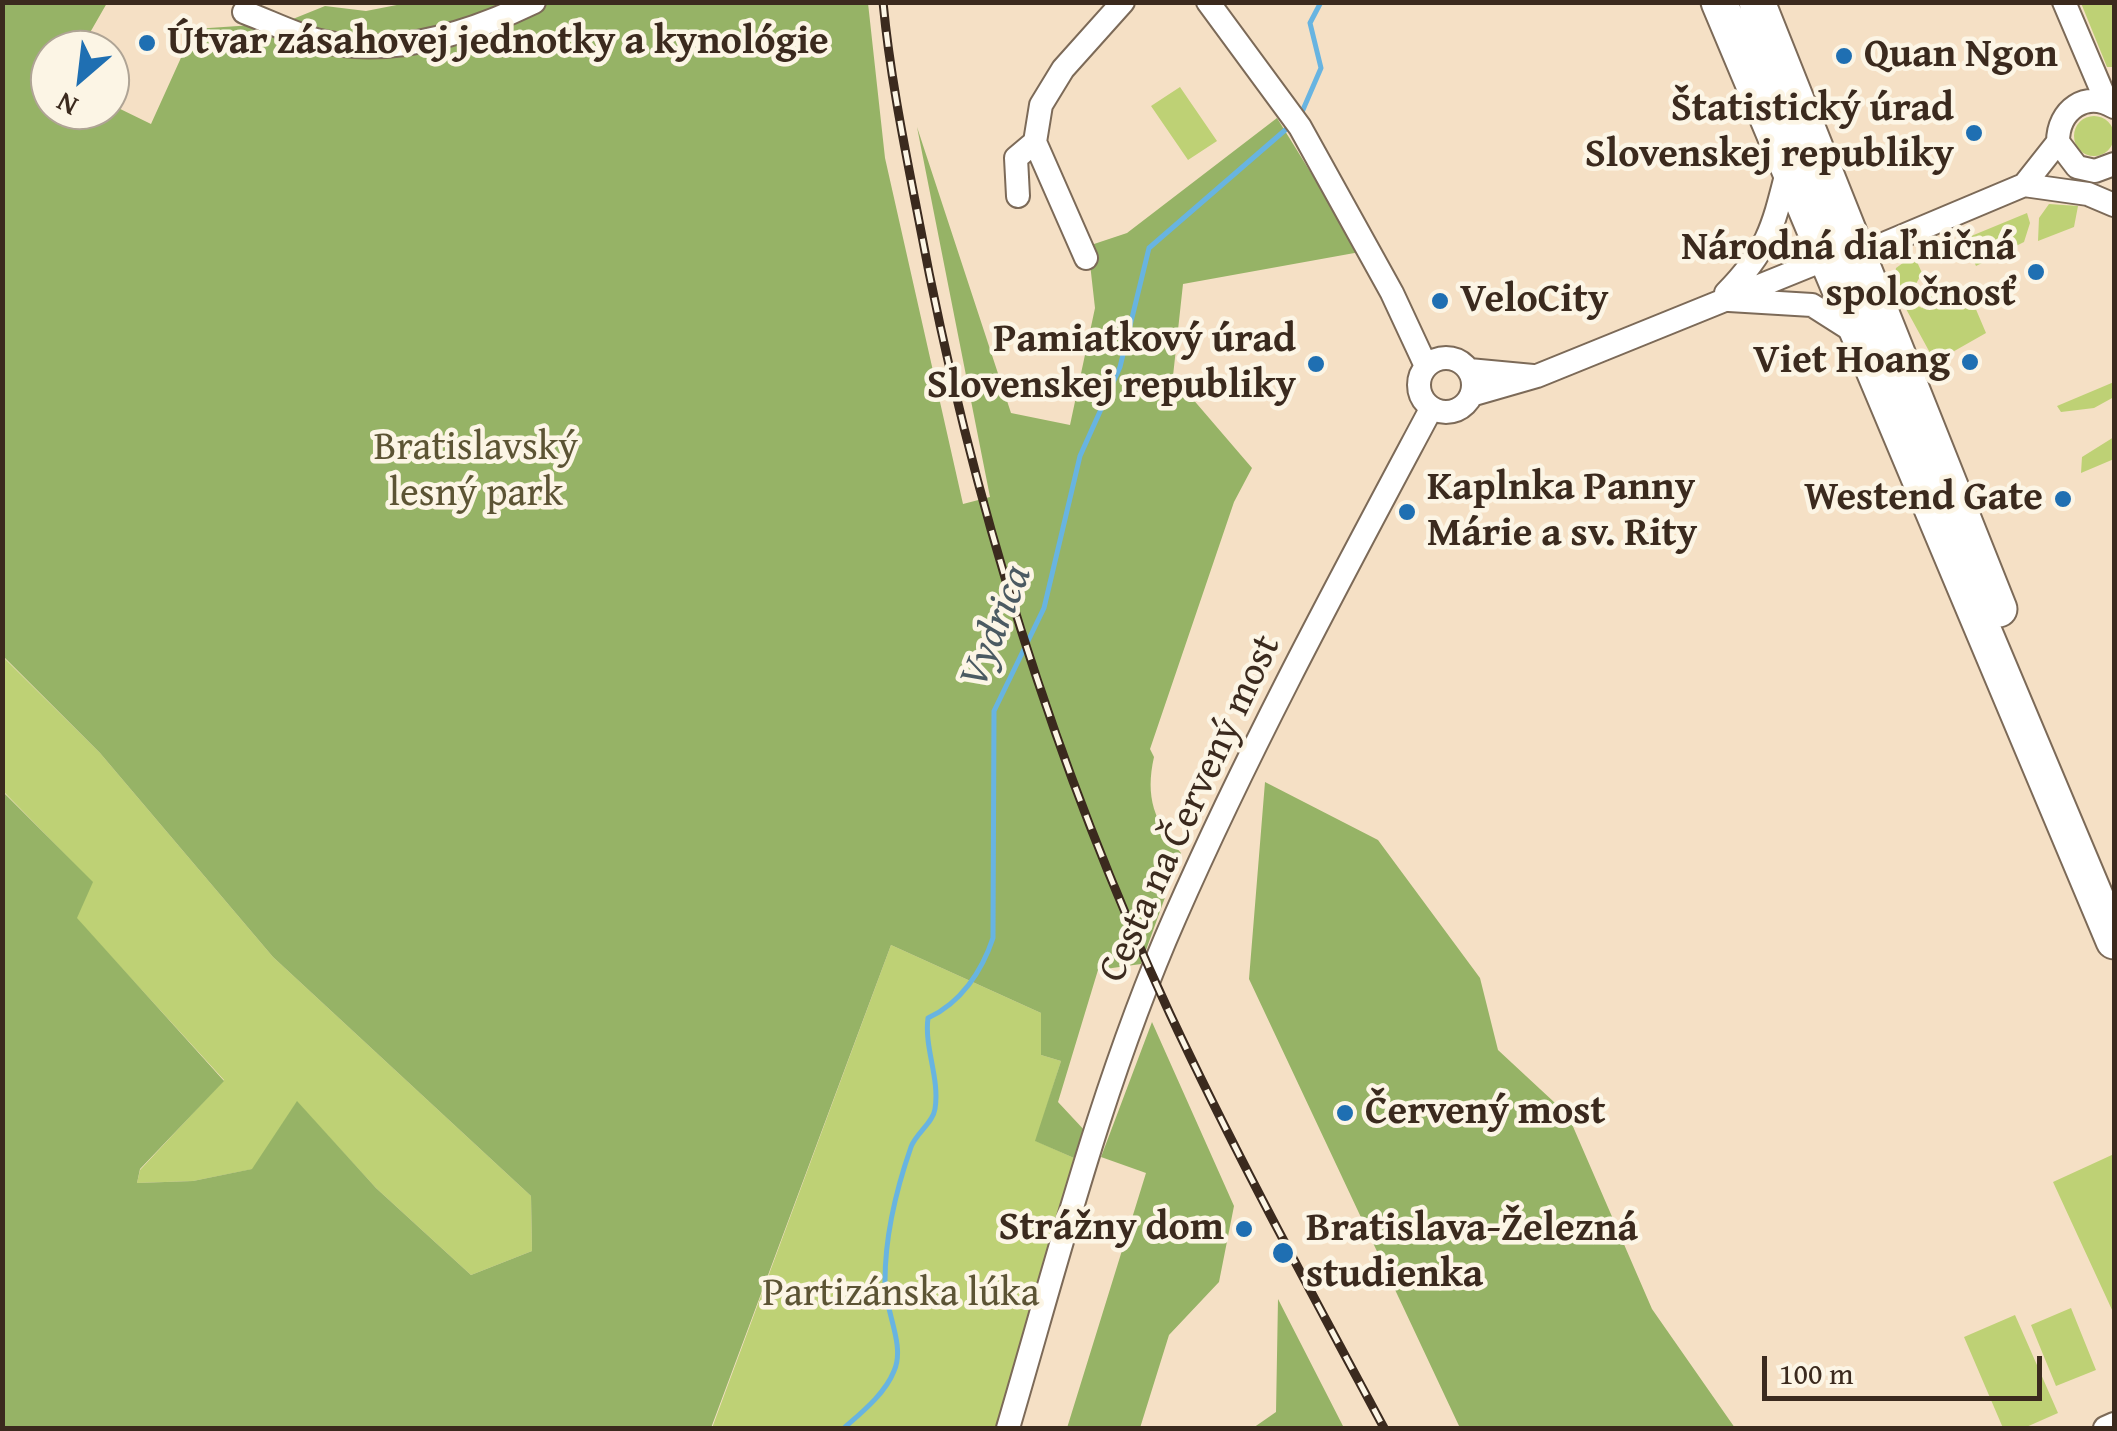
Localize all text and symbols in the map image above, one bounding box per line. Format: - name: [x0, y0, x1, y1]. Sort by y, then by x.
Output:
- place label: Útvar zásahovej jednotky a kynológie: [167, 19, 829, 67]
- north arrow: [30, 30, 130, 130]
- marker: Útvar zásahovej jednotky a kynológie: [136, 32, 158, 54]
- place label: Quan Ngon: [1864, 32, 2058, 80]
- marker: Quan Ngon: [1833, 45, 1855, 67]
- text: N: [49, 83, 85, 128]
- place label: Štatistický úrad Slovenskej republiky: [1585, 86, 1954, 180]
- marker: Štatistický úrad Slovenskej republiky: [1963, 122, 1985, 144]
- place label: Národná diaľničná spoločnosť: [1681, 225, 2016, 319]
- marker: Národná diaľničná spoločnosť: [2025, 261, 2047, 283]
- place label: VeloCity: [1460, 277, 1608, 325]
- marker: VeloCity: [1429, 290, 1451, 312]
- place label: Pamiatkový úrad Slovenskej republiky: [927, 317, 1296, 411]
- place label: Viet Hoang: [1753, 338, 1950, 386]
- marker: Viet Hoang: [1959, 351, 1981, 373]
- marker: Pamiatkový úrad Slovenskej republiky: [1305, 353, 1327, 375]
- park label: Bratislavský lesný park: [374, 425, 578, 519]
- place label: Kaplnka Panny Márie a sv. Rity: [1427, 465, 1697, 559]
- place label: Westend Gate: [1804, 475, 2043, 523]
- marker: Westend Gate: [2052, 488, 2074, 510]
- marker: Kaplnka Panny Márie a sv. Rity: [1396, 501, 1418, 523]
- water label: Vydrica: [950, 559, 1044, 695]
- street label: Cesta na Červený most: [1090, 628, 1292, 990]
- place label: Červený most: [1365, 1089, 1606, 1137]
- marker: Červený most: [1334, 1102, 1356, 1124]
- place label: Strážny dom: [998, 1205, 1224, 1253]
- place label: Bratislava-Železná studienka: [1306, 1206, 1638, 1300]
- marker: Strážny dom: [1233, 1218, 1255, 1240]
- marker: Bratislava-Železná studienka: [1270, 1240, 1296, 1266]
- park label: Partizánska lúka: [762, 1271, 1040, 1319]
- scale bar: [1767, 1336, 2047, 1398]
- text: 100 m: [1779, 1351, 1853, 1395]

